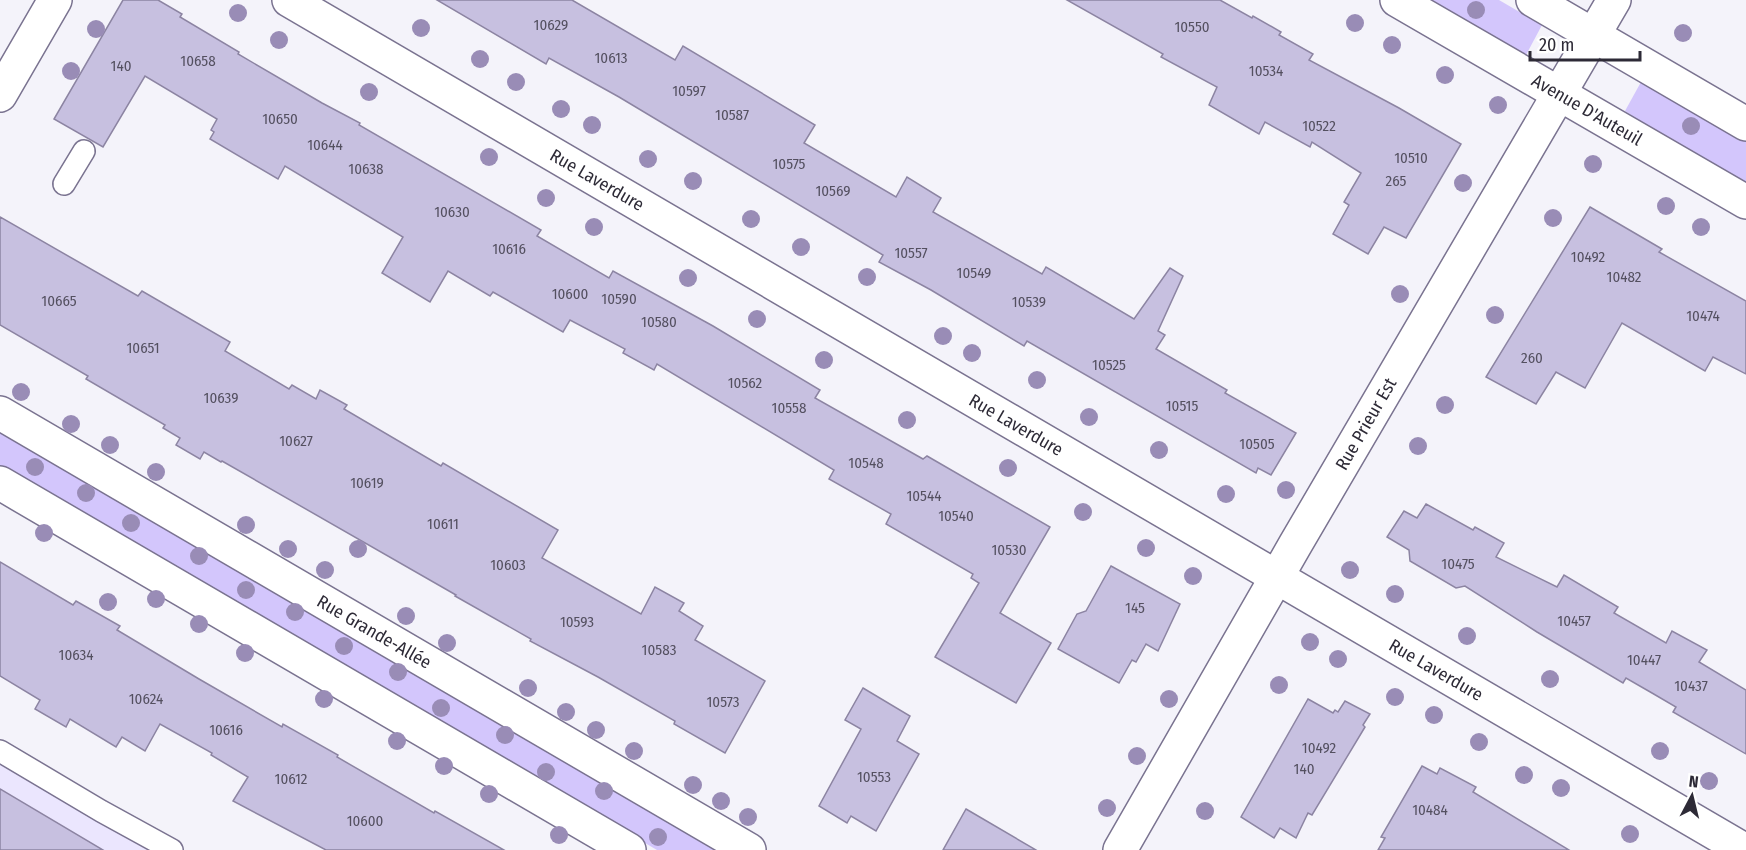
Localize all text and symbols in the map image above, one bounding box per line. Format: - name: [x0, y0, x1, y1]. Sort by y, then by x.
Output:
- house number: 10629: [534, 16, 568, 34]
- house number: 10550: [1174, 18, 1210, 36]
- scale bar: [1530, 24, 1640, 62]
- text: 20 m: [1539, 34, 1574, 56]
- house number: 10613: [594, 49, 628, 67]
- house number: 10658: [180, 52, 216, 70]
- house number: 140: [111, 57, 131, 75]
- house number: 10534: [1249, 62, 1283, 80]
- street label: Avenue D'Auteuil: [1528, 69, 1646, 151]
- house number: 10597: [672, 82, 706, 100]
- house number: 10587: [715, 106, 749, 124]
- house number: 10650: [262, 110, 298, 128]
- house number: 10522: [1302, 117, 1336, 135]
- house number: 10644: [307, 136, 343, 154]
- street label: Rue Laverdure: [546, 144, 648, 216]
- house number: 10510: [1394, 149, 1428, 167]
- house number: 10575: [773, 155, 806, 173]
- house number: 10638: [348, 160, 384, 178]
- house number: 265: [1386, 172, 1407, 190]
- house number: 10569: [815, 182, 851, 200]
- house number: 10630: [434, 203, 470, 221]
- house number: 10616: [492, 240, 526, 258]
- house number: 10557: [894, 244, 928, 262]
- house number: 10492: [1571, 248, 1606, 266]
- house number: 10549: [957, 264, 991, 282]
- house number: 10482: [1607, 268, 1642, 286]
- house number: 10600: [552, 285, 588, 303]
- house number: 10590: [601, 290, 637, 308]
- house number: 10665: [41, 292, 77, 310]
- house number: 10539: [1012, 293, 1046, 311]
- house number: 10474: [1686, 307, 1720, 325]
- house number: 10580: [641, 313, 677, 331]
- house number: 10651: [126, 339, 160, 357]
- house number: 260: [1521, 349, 1543, 367]
- house number: 10525: [1092, 356, 1126, 374]
- house number: 10562: [728, 374, 763, 392]
- street label: Rue Prieur Est: [1331, 374, 1401, 474]
- house number: 10639: [204, 389, 238, 407]
- street label: Rue Laverdure: [965, 389, 1067, 461]
- house number: 10515: [1166, 397, 1198, 415]
- house number: 10558: [772, 399, 806, 417]
- house number: 10627: [279, 432, 313, 450]
- house number: 10505: [1239, 435, 1275, 453]
- house number: 10548: [848, 454, 884, 472]
- house number: 10619: [350, 474, 384, 492]
- house number: 10544: [906, 487, 942, 505]
- house number: 10540: [938, 507, 974, 525]
- house number: 10611: [427, 515, 459, 533]
- house number: 10530: [991, 541, 1027, 559]
- house number: 10475: [1441, 555, 1475, 573]
- house number: 10603: [490, 556, 526, 574]
- street label: Rue Grande-Allée: [313, 590, 435, 674]
- house number: 145: [1125, 599, 1145, 617]
- house number: 10457: [1557, 612, 1591, 630]
- house number: 10593: [560, 613, 594, 631]
- street label: Rue Laverdure: [1385, 634, 1487, 706]
- house number: 10583: [642, 641, 677, 659]
- house number: 10634: [59, 646, 93, 664]
- house number: 10447: [1627, 651, 1661, 669]
- house number: 10437: [1674, 677, 1708, 695]
- house number: 10624: [129, 690, 163, 708]
- house number: 10573: [707, 693, 740, 711]
- house number: 10616: [209, 721, 243, 739]
- house number: 10492: [1302, 739, 1337, 757]
- house number: 140: [1294, 760, 1314, 778]
- north arrow: [1662, 766, 1722, 826]
- house number: 10553: [857, 768, 891, 786]
- house number: 10612: [275, 770, 308, 788]
- text: N: [1688, 772, 1700, 792]
- house number: 10484: [1412, 801, 1448, 819]
- house number: 10600: [347, 812, 383, 830]

